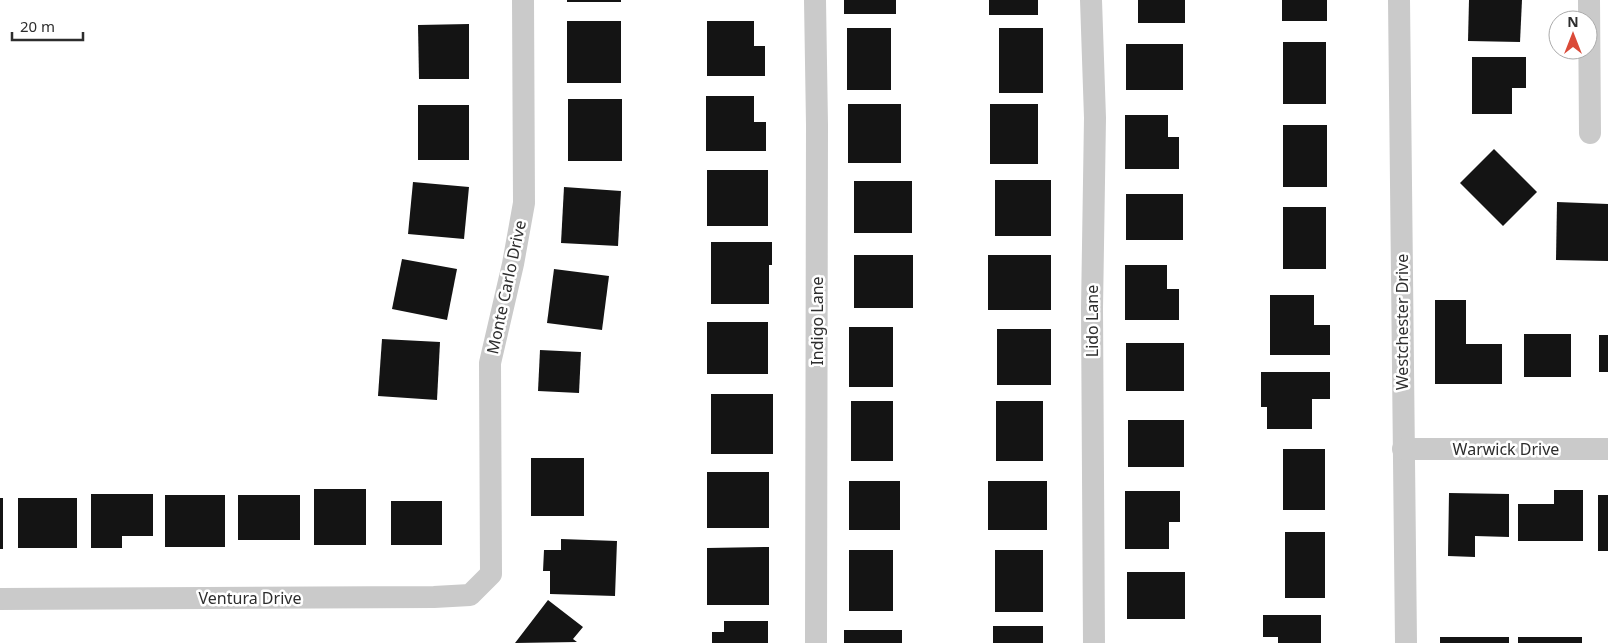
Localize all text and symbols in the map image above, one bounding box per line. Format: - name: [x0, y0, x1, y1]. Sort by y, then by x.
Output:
- scale bar: [12, 10, 84, 42]
- north arrow: [1548, 10, 1598, 60]
- text: N: [1567, 12, 1579, 31]
- text: 20 m: [20, 16, 55, 36]
- street label: Monte Carlo Drive: [481, 218, 531, 356]
- street label: Westchester Drive: [1391, 254, 1413, 390]
- street label: Indigo Lane: [806, 276, 828, 366]
- street label: Lido Lane: [1081, 285, 1103, 357]
- street label: Warwick Drive: [1453, 438, 1559, 460]
- street label: Ventura Drive: [199, 587, 301, 609]

